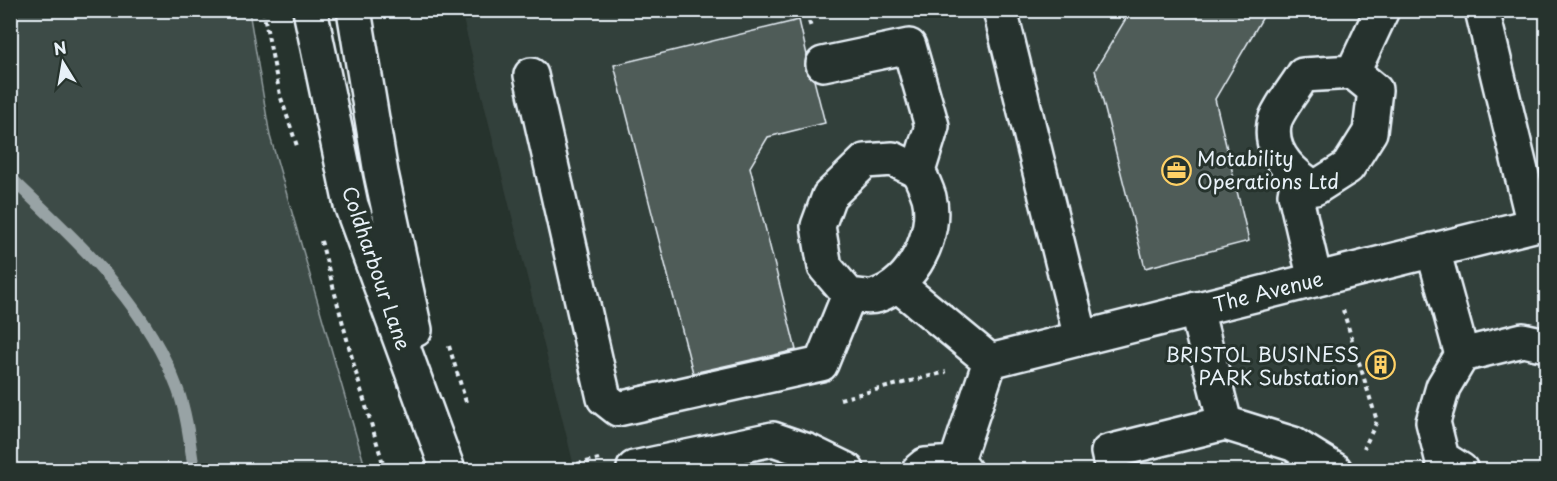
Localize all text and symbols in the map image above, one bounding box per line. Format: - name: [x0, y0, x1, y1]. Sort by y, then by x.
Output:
- north arrow: [33, 33, 93, 93]
- text: N: [51, 34, 68, 60]
- place label: Motability Operations Ltd: [1197, 143, 1339, 196]
- office icon: Motability Operations Ltd: [1160, 154, 1192, 186]
- street label: Coldharbour Lane: [335, 182, 419, 354]
- street label: The Avenue: [1210, 263, 1326, 319]
- place label: BRISTOL BUSINESS PARK Substation: [1165, 339, 1359, 392]
- building icon: BRISTOL BUSINESS PARK Substation: [1364, 349, 1396, 381]

